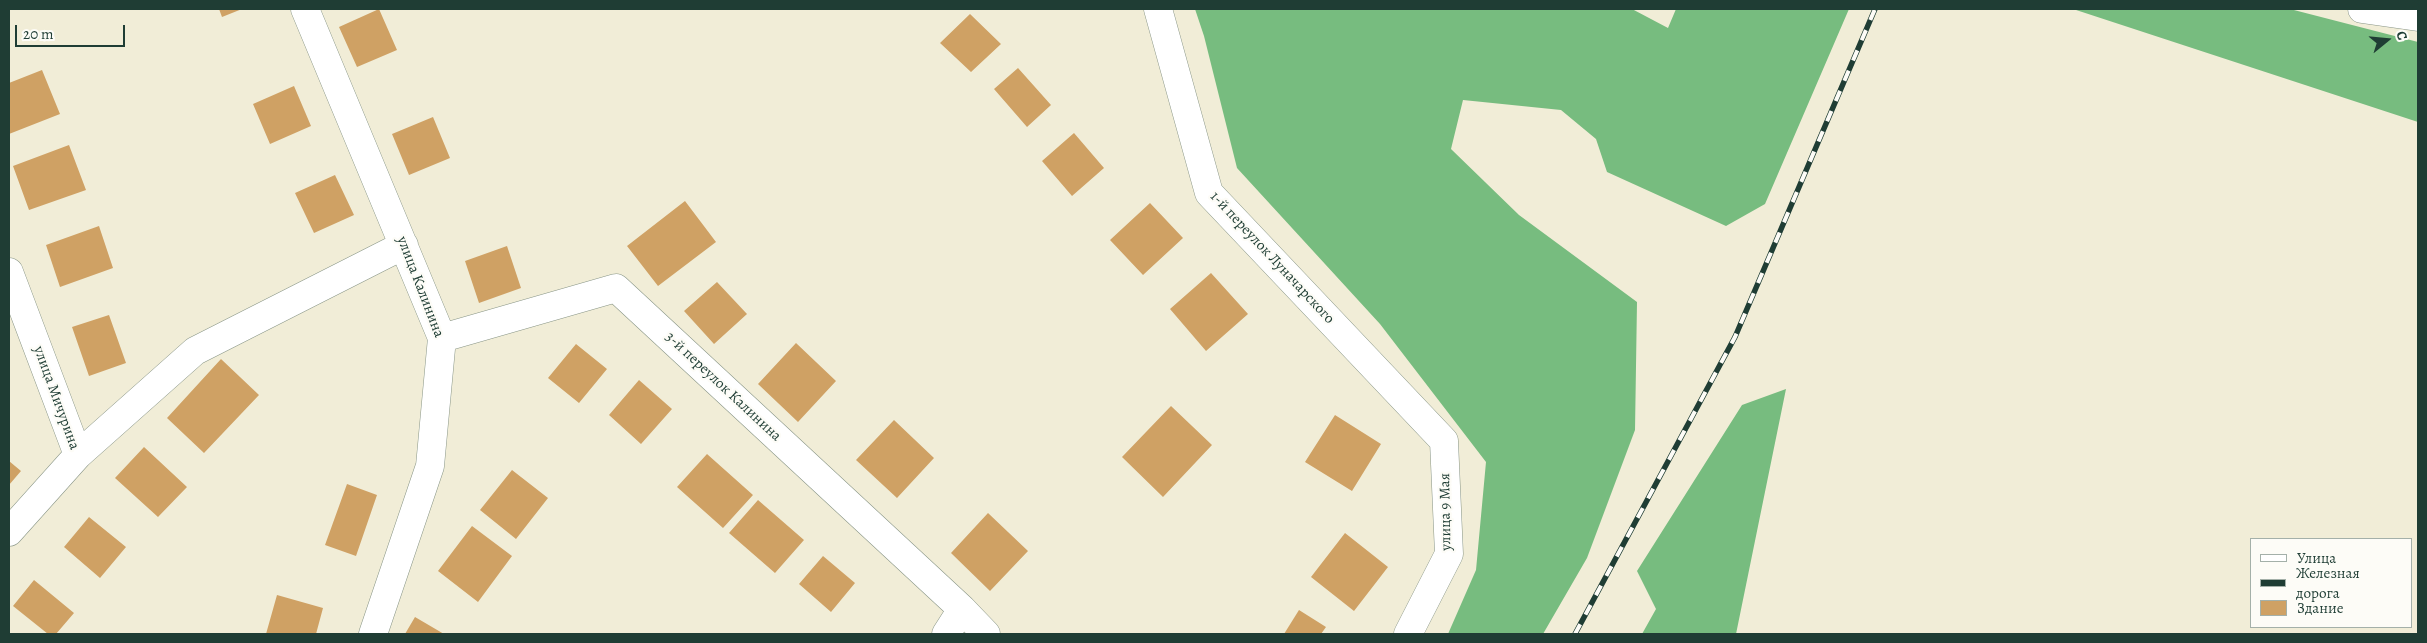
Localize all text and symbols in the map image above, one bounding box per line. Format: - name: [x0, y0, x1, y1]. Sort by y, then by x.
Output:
- scale bar: [18, 15, 128, 47]
- north arrow: [2362, 15, 2412, 65]
- text: 20 m: [23, 24, 54, 44]
- text: С: [2391, 29, 2412, 42]
- street label: 1-й переулок Луначарского: [1206, 188, 1338, 328]
- street label: улица Калинина: [392, 234, 448, 340]
- street label: 3-й переулок Калинина: [661, 329, 785, 445]
- street label: улица Мичурина: [29, 344, 83, 452]
- street label: улица 9 Мая: [1436, 473, 1456, 551]
- legend: [2250, 538, 2412, 628]
- text: Улица: [2297, 548, 2336, 568]
- text: Железная дорога: [2296, 563, 2360, 603]
- text: Здание: [2297, 598, 2344, 618]

